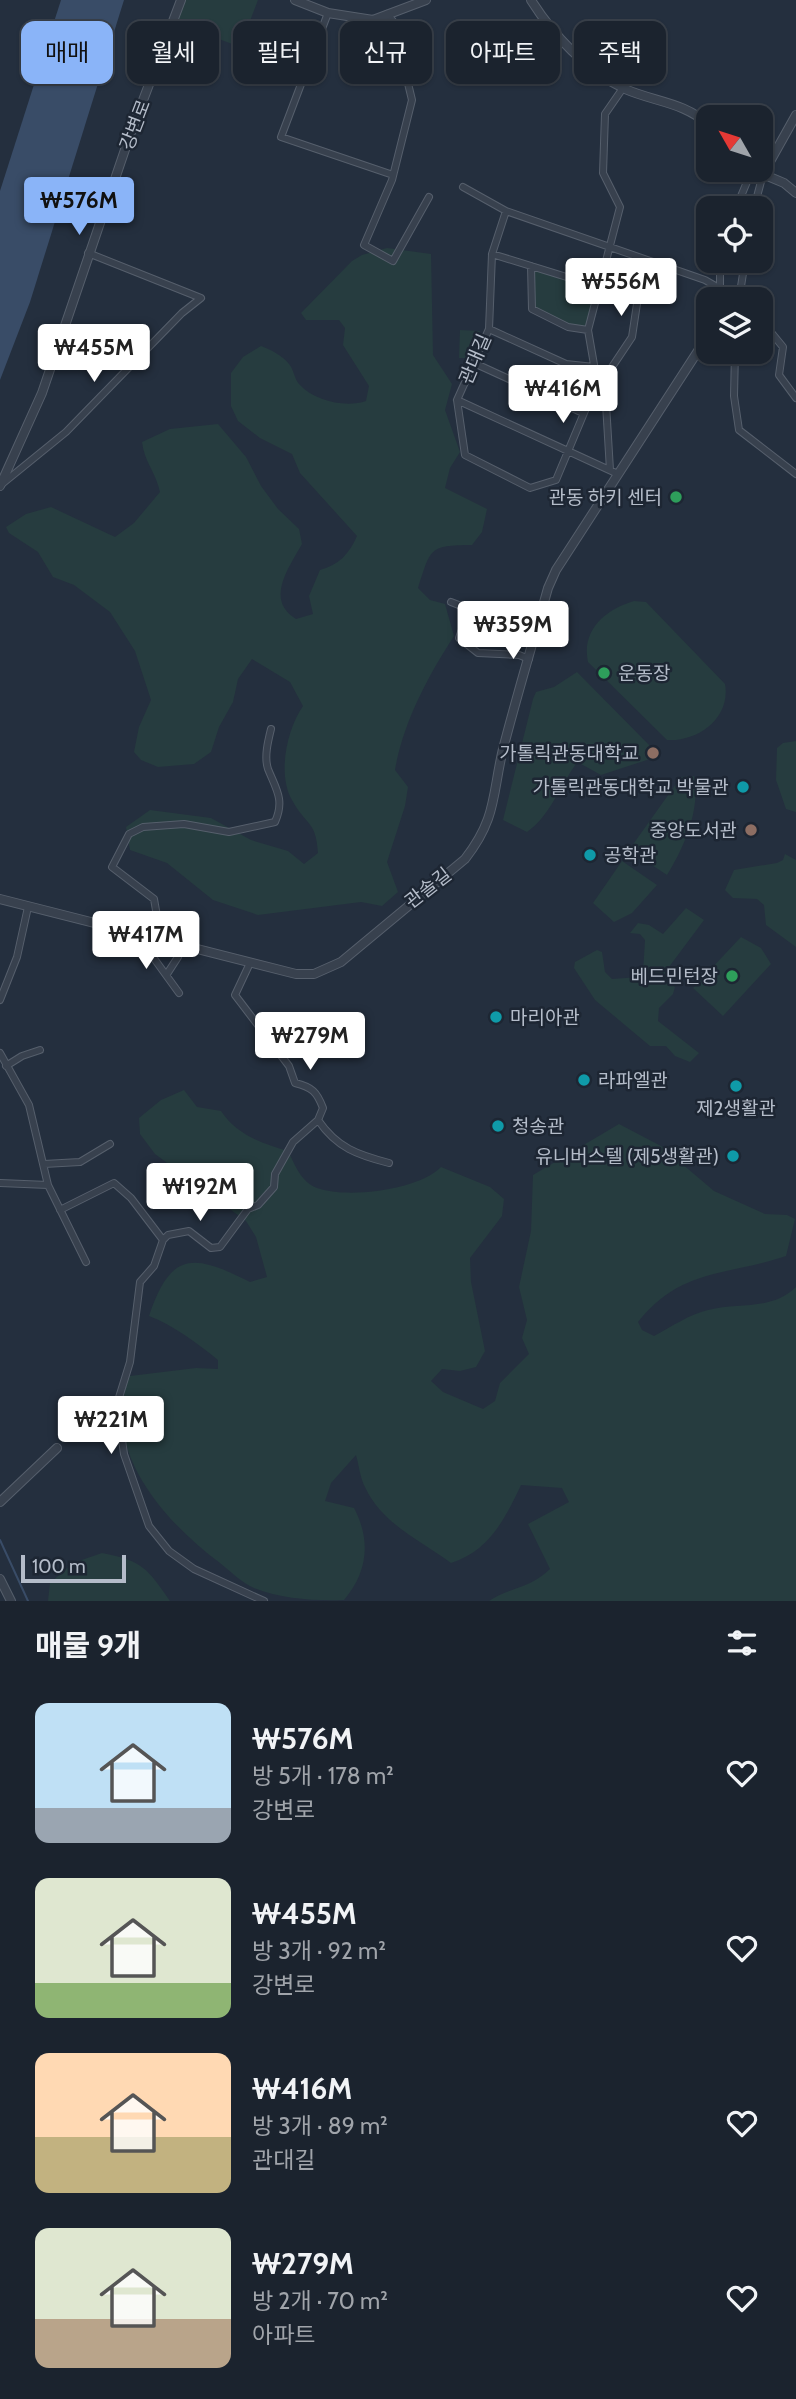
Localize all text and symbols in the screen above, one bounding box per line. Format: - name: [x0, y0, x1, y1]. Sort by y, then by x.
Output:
- chip: 매매: [21, 21, 113, 84]
- chip: 월세: [127, 21, 219, 84]
- chip: 필터: [233, 21, 326, 84]
- chip: 신규: [340, 21, 432, 84]
- chip: 아파트: [446, 21, 560, 84]
- chip: 주택: [574, 21, 666, 84]
- street label: 강변로: [115, 96, 155, 154]
- north arrow: [696, 105, 774, 182]
- map controls: [696, 105, 773, 364]
- pin: ₩576M: [30, 177, 128, 237]
- text: ₩576M: [40, 186, 118, 214]
- button: locate: [696, 196, 773, 273]
- pin: ₩556M: [572, 258, 670, 318]
- text: ₩556M: [581, 267, 661, 295]
- button: layers: [696, 287, 773, 364]
- pin: ₩455M: [45, 324, 143, 384]
- street label: 관대길: [454, 330, 496, 388]
- text: ₩455M: [54, 333, 134, 361]
- pin: ₩416M: [514, 366, 612, 425]
- text: ₩416M: [525, 374, 601, 402]
- place label: 관동 하키 센터: [549, 486, 662, 509]
- marker: 관동 하키 센터: [668, 489, 684, 505]
- pin: ₩359M: [464, 602, 562, 661]
- text: ₩359M: [474, 610, 552, 638]
- place label: 운동장: [618, 662, 670, 685]
- marker: 운동장: [596, 665, 612, 681]
- place label: 가톨릭관동대학교: [499, 742, 639, 765]
- marker: 가톨릭관동대학교: [645, 745, 661, 761]
- place label: 가톨릭관동대학교 박물관: [532, 776, 729, 799]
- marker: 가톨릭관동대학교 박물관: [735, 779, 751, 795]
- place label: 중앙도서관: [650, 819, 737, 842]
- marker: 중앙도서관: [743, 822, 759, 838]
- place label: 공학관: [604, 844, 656, 867]
- marker: 공학관: [582, 847, 598, 863]
- street label: 관솔길: [400, 863, 456, 913]
- pin: ₩417M: [97, 912, 195, 971]
- text: ₩417M: [108, 920, 184, 948]
- place label: 베드민턴장: [631, 965, 718, 988]
- marker: 베드민턴장: [724, 968, 740, 984]
- place label: 마리아관: [510, 1006, 580, 1029]
- marker: 마리아관: [488, 1009, 504, 1025]
- pin: ₩279M: [261, 1012, 359, 1072]
- text: ₩279M: [271, 1021, 349, 1049]
- place label: 라파엘관: [598, 1069, 668, 1092]
- marker: 라파엘관: [576, 1072, 592, 1088]
- marker: 제2생활관: [728, 1078, 744, 1094]
- place label: 제2생활관: [696, 1097, 776, 1120]
- place label: 청송관: [512, 1115, 564, 1138]
- marker: 청송관: [490, 1118, 506, 1134]
- place label: 유니버스텔 (제5생활관): [535, 1145, 719, 1168]
- marker: 유니버스텔 (제5생활관): [725, 1148, 741, 1164]
- pin: ₩192M: [151, 1164, 249, 1223]
- text: ₩192M: [163, 1172, 237, 1200]
- pin: ₩221M: [62, 1396, 160, 1456]
- text: ₩221M: [74, 1405, 148, 1433]
- scale bar: [21, 1552, 126, 1584]
- text: 100 m: [32, 1555, 86, 1578]
- icon: filters: [723, 1624, 761, 1662]
- text: 매물 9개: [35, 1627, 141, 1664]
- text: ₩576M: [252, 1720, 354, 1757]
- icon: home: [91, 1731, 175, 1815]
- icon: heart: [723, 1754, 761, 1792]
- text: 방 5개 · 178 m²: [252, 1762, 394, 1790]
- text: 강변로: [252, 1796, 315, 1824]
- text: ₩455M: [252, 1895, 357, 1932]
- icon: home: [91, 1906, 175, 1990]
- icon: heart: [723, 1929, 761, 1967]
- text: 방 3개 · 92 m²: [252, 1937, 386, 1965]
- text: 강변로: [252, 1971, 315, 1999]
- text: ₩416M: [252, 2070, 352, 2107]
- icon: home: [91, 2081, 175, 2165]
- icon: heart: [723, 2104, 761, 2142]
- text: 방 3개 · 89 m²: [252, 2112, 388, 2140]
- text: 관대길: [252, 2146, 315, 2174]
- text: ₩279M: [252, 2245, 354, 2282]
- icon: home: [91, 2256, 175, 2340]
- icon: heart: [723, 2279, 761, 2317]
- text: 방 2개 · 70 m²: [252, 2287, 388, 2315]
- text: 아파트: [252, 2321, 315, 2349]

